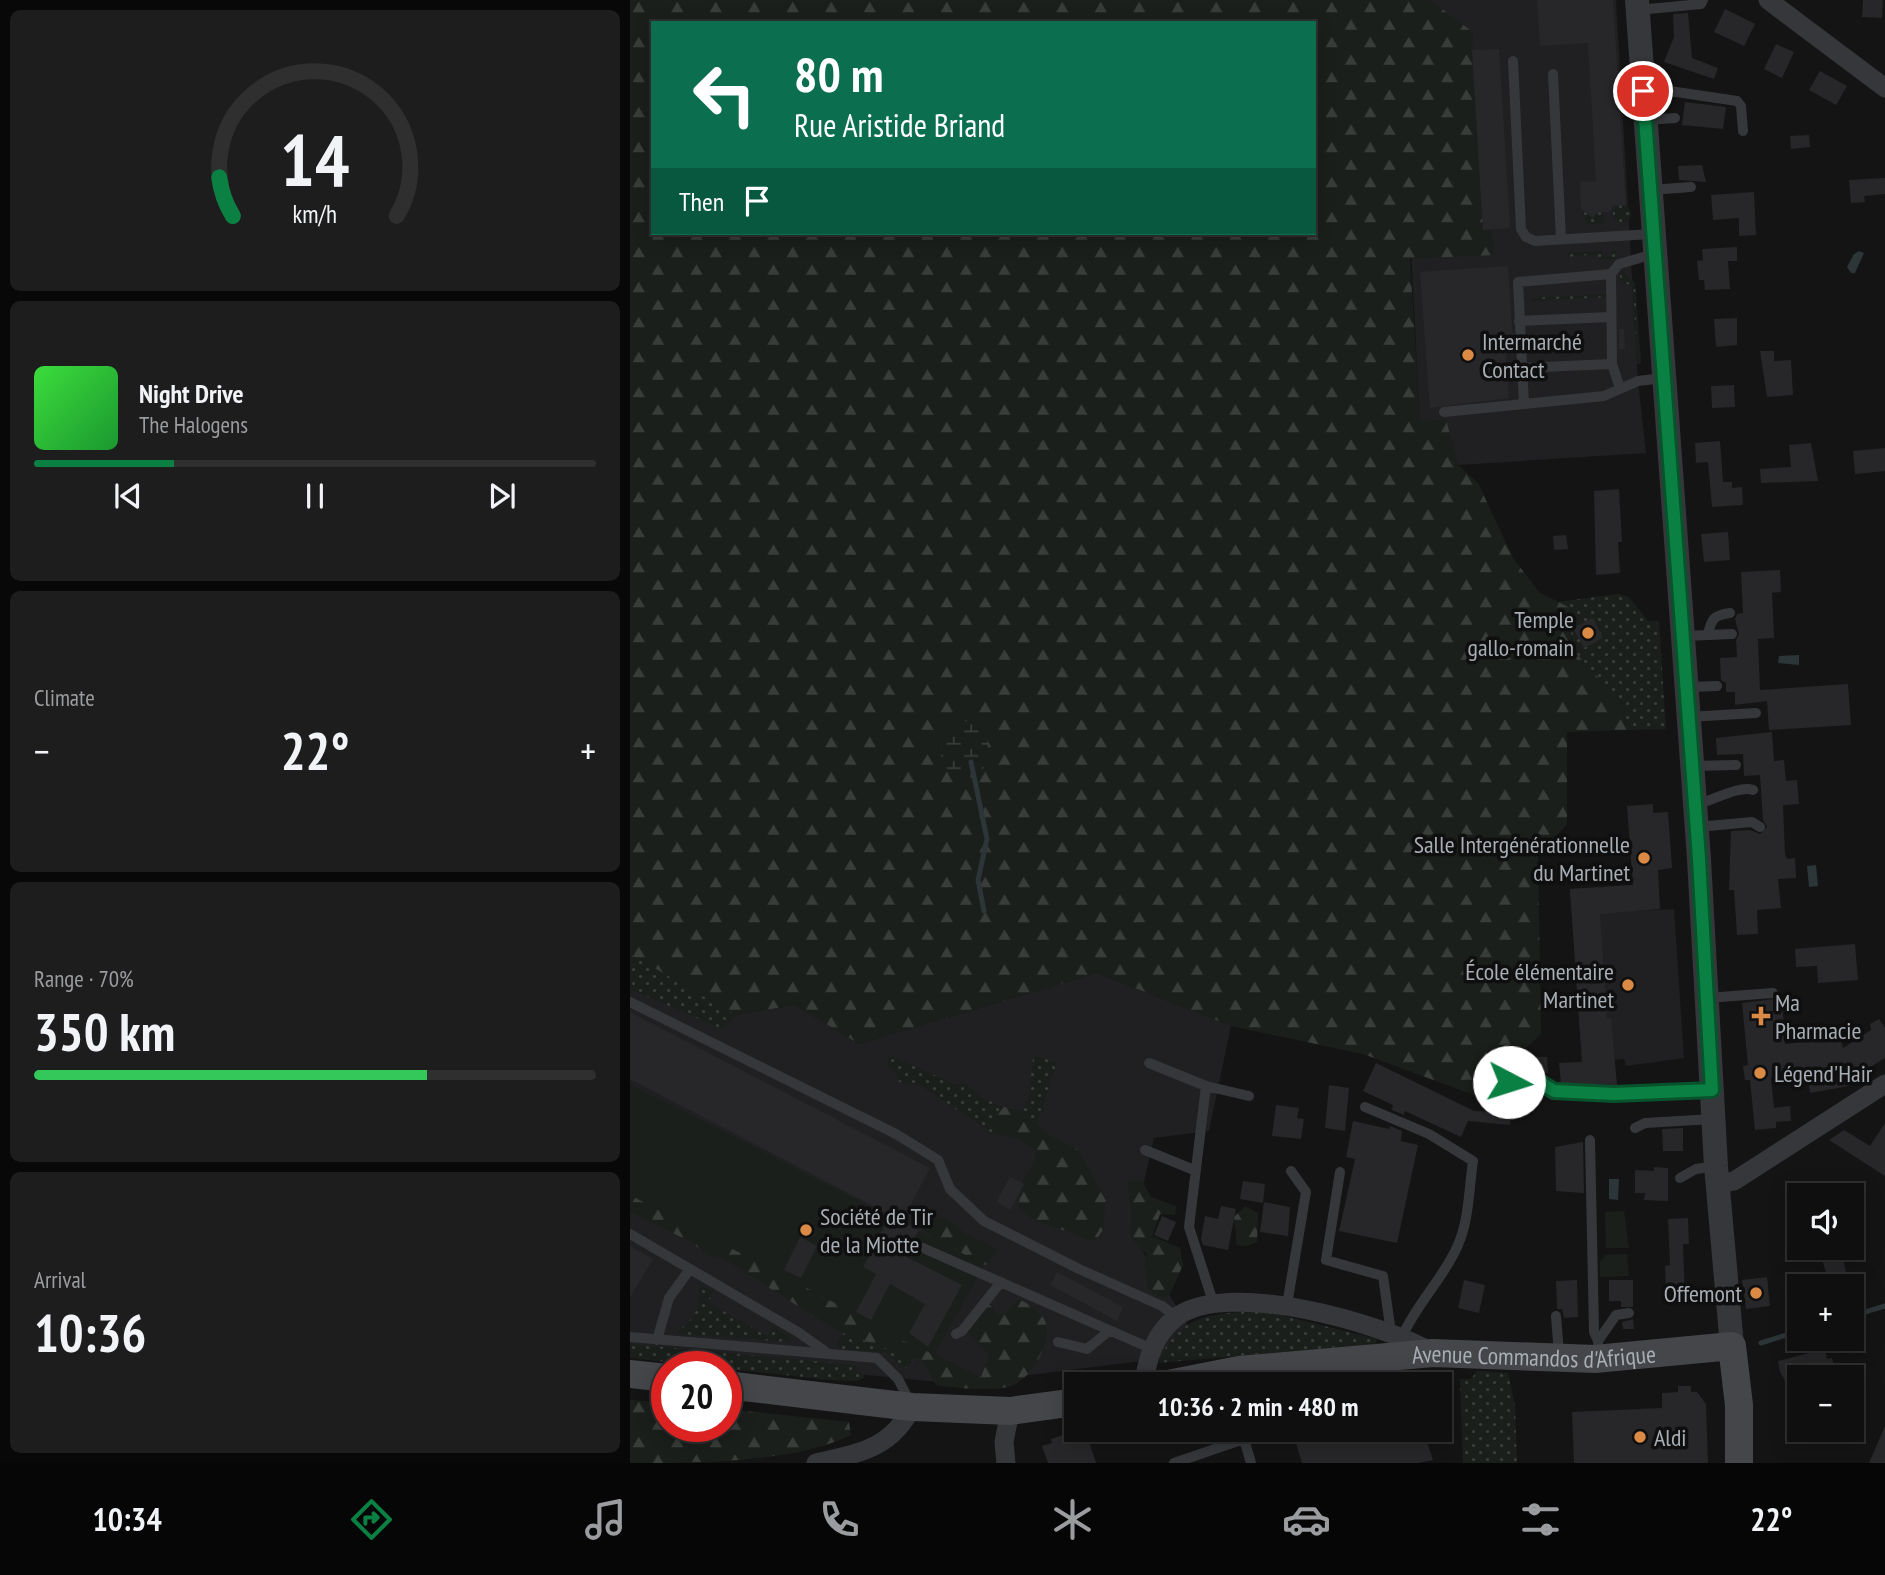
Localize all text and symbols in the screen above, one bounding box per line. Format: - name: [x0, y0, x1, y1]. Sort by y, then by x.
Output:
- text: 80 m: [794, 42, 883, 106]
- icon: left: [679, 49, 770, 140]
- pin: [1613, 61, 1673, 121]
- icon: arrive: [1624, 72, 1662, 110]
- text: Rue Aristide Briand: [794, 104, 1005, 146]
- text: 14: [280, 113, 350, 207]
- icon: arrive: [738, 182, 776, 220]
- text: Then: [679, 185, 724, 218]
- text: km/h: [293, 198, 337, 230]
- place label: Intermarché Contact: [1482, 326, 1582, 385]
- marker: Intermarché Contact: [1460, 347, 1476, 363]
- text: Night Drive: [139, 377, 244, 410]
- text: The Halogens: [139, 410, 248, 439]
- icon: previous: [109, 477, 147, 515]
- icon: pause: [296, 477, 334, 515]
- icon: next: [483, 477, 521, 515]
- place label: Temple gallo-romain: [1468, 604, 1574, 663]
- marker: Temple gallo-romain: [1580, 625, 1596, 641]
- text: Climate: [34, 683, 95, 712]
- text: 22°: [281, 717, 349, 784]
- text: −: [34, 726, 50, 775]
- text: +: [580, 726, 596, 775]
- place label: Salle Intergénérationnelle du Martinet: [1414, 829, 1630, 888]
- marker: Salle Intergénérationnelle du Martinet: [1636, 850, 1652, 866]
- place label: École élémentaire Martinet: [1465, 956, 1614, 1015]
- text: Range · 70%: [34, 964, 134, 993]
- marker: École élémentaire Martinet: [1620, 977, 1636, 993]
- place label: Ma Pharmacie: [1775, 987, 1861, 1046]
- text: 350 km: [34, 998, 175, 1065]
- marker: Ma Pharmacie: [1753, 1008, 1769, 1024]
- position arrow: [1472, 1045, 1546, 1119]
- place label: Légend'Hair: [1774, 1058, 1873, 1089]
- marker: Légend'Hair: [1752, 1065, 1768, 1081]
- map controls: [1787, 1183, 1864, 1442]
- button: sound: [1787, 1183, 1864, 1260]
- place label: Société de Tir de la Miotte: [820, 1201, 933, 1260]
- marker: Société de Tir de la Miotte: [798, 1222, 814, 1238]
- text: Arrival: [34, 1265, 86, 1294]
- button: +: [1787, 1274, 1864, 1351]
- place label: Offemont: [1664, 1278, 1742, 1309]
- marker: Offemont: [1748, 1285, 1764, 1301]
- text: 10:36: [34, 1299, 146, 1366]
- street label: Avenue Commandos d'Afrique: [1410, 1337, 1657, 1375]
- speed limit sign: 20: [651, 1351, 742, 1442]
- button: −: [1787, 1365, 1864, 1442]
- text: 10:36 · 2 min · 480 m: [1158, 1390, 1358, 1423]
- place label: Aldi: [1654, 1422, 1687, 1453]
- marker: Aldi: [1632, 1429, 1648, 1445]
- icon: directions: [347, 1495, 396, 1544]
- icon: music: [581, 1495, 630, 1544]
- icon: phone: [815, 1495, 864, 1544]
- icon: climate: [1048, 1495, 1097, 1544]
- icon: car: [1282, 1495, 1331, 1544]
- icon: filters: [1516, 1495, 1565, 1544]
- text: 10:34: [92, 1498, 162, 1540]
- text: 22°: [1750, 1498, 1793, 1540]

